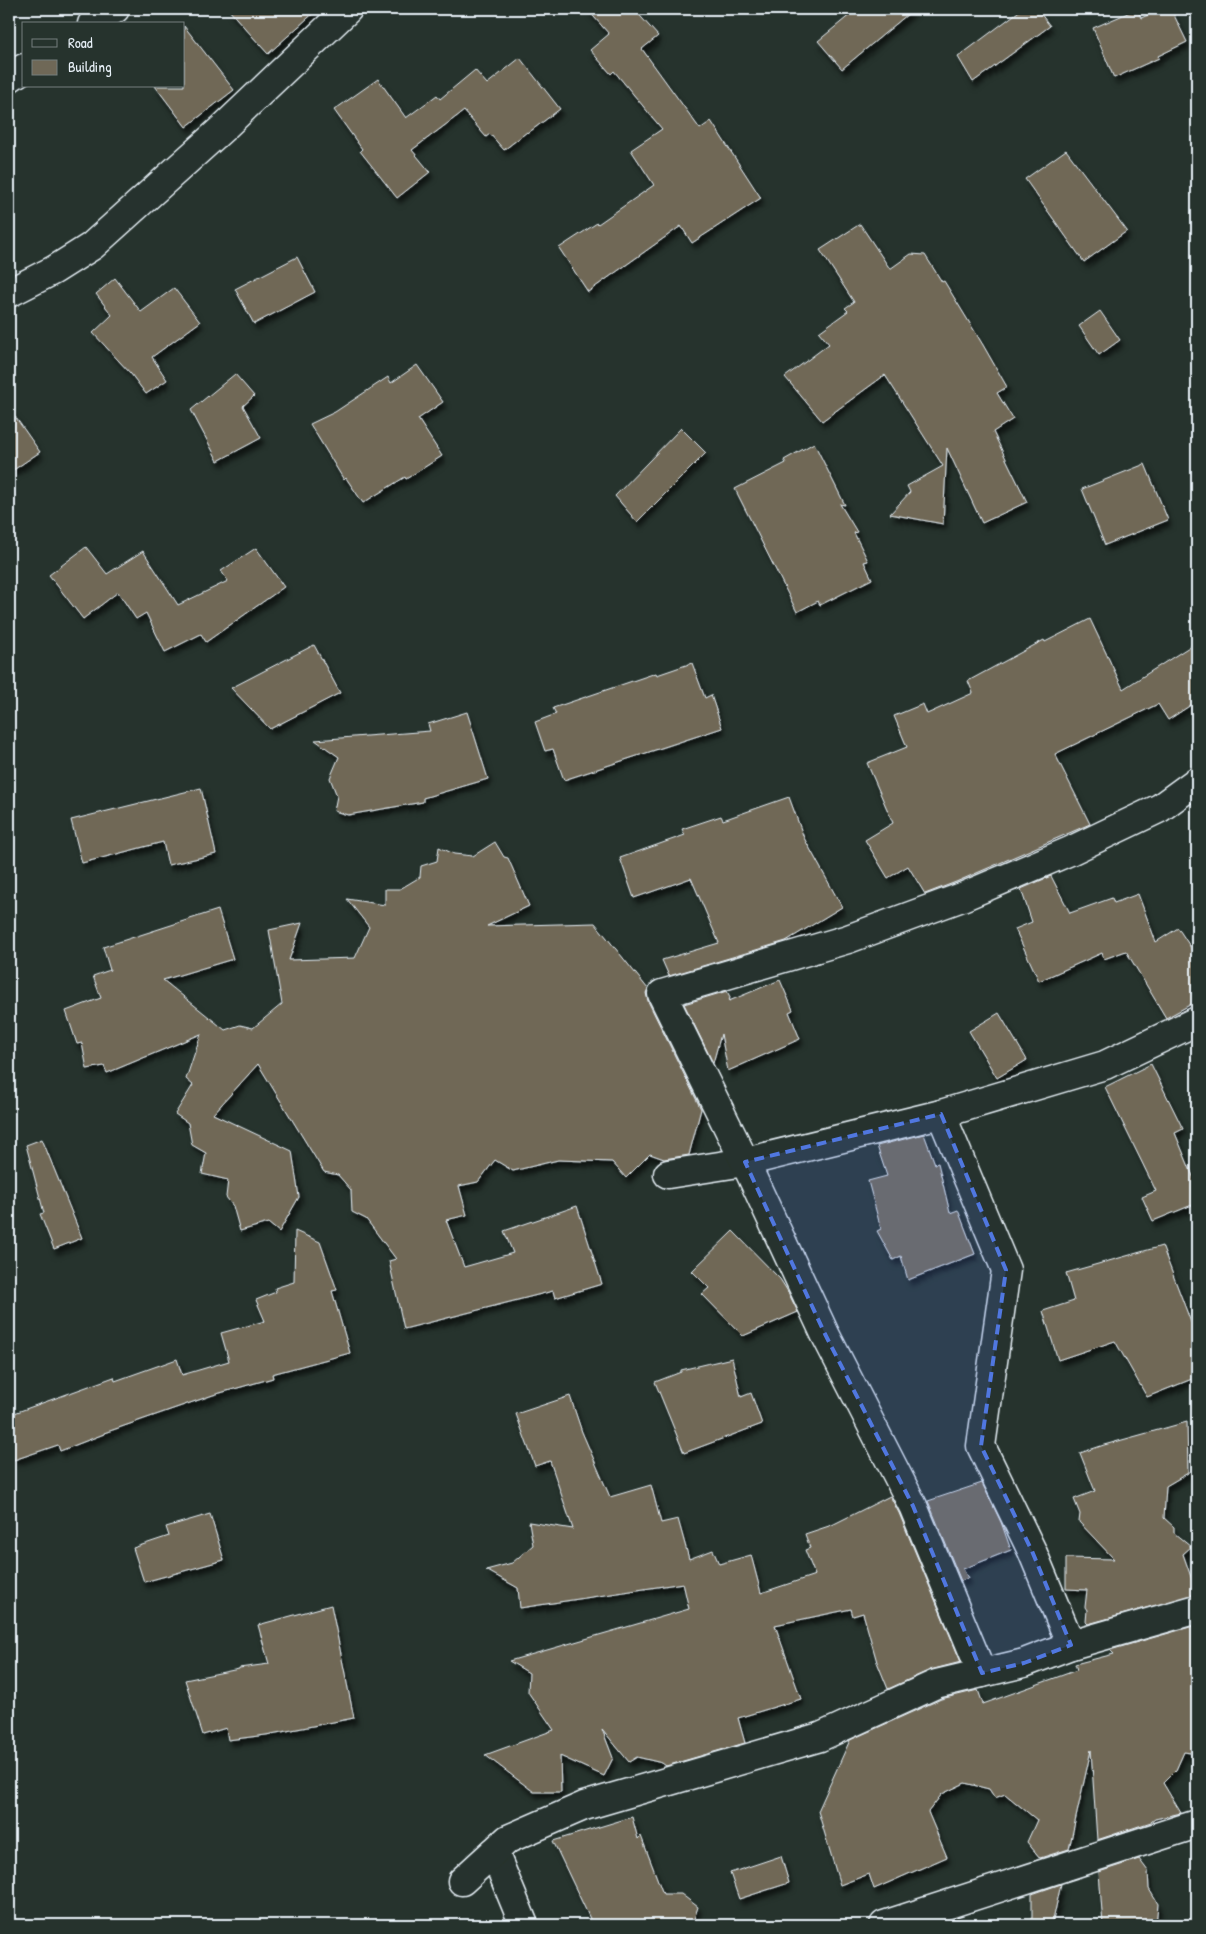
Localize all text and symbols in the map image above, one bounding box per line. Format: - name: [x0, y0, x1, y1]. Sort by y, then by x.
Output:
- legend: [22, 22, 185, 88]
- text: Road: [68, 32, 93, 53]
- text: Building: [68, 56, 112, 77]

